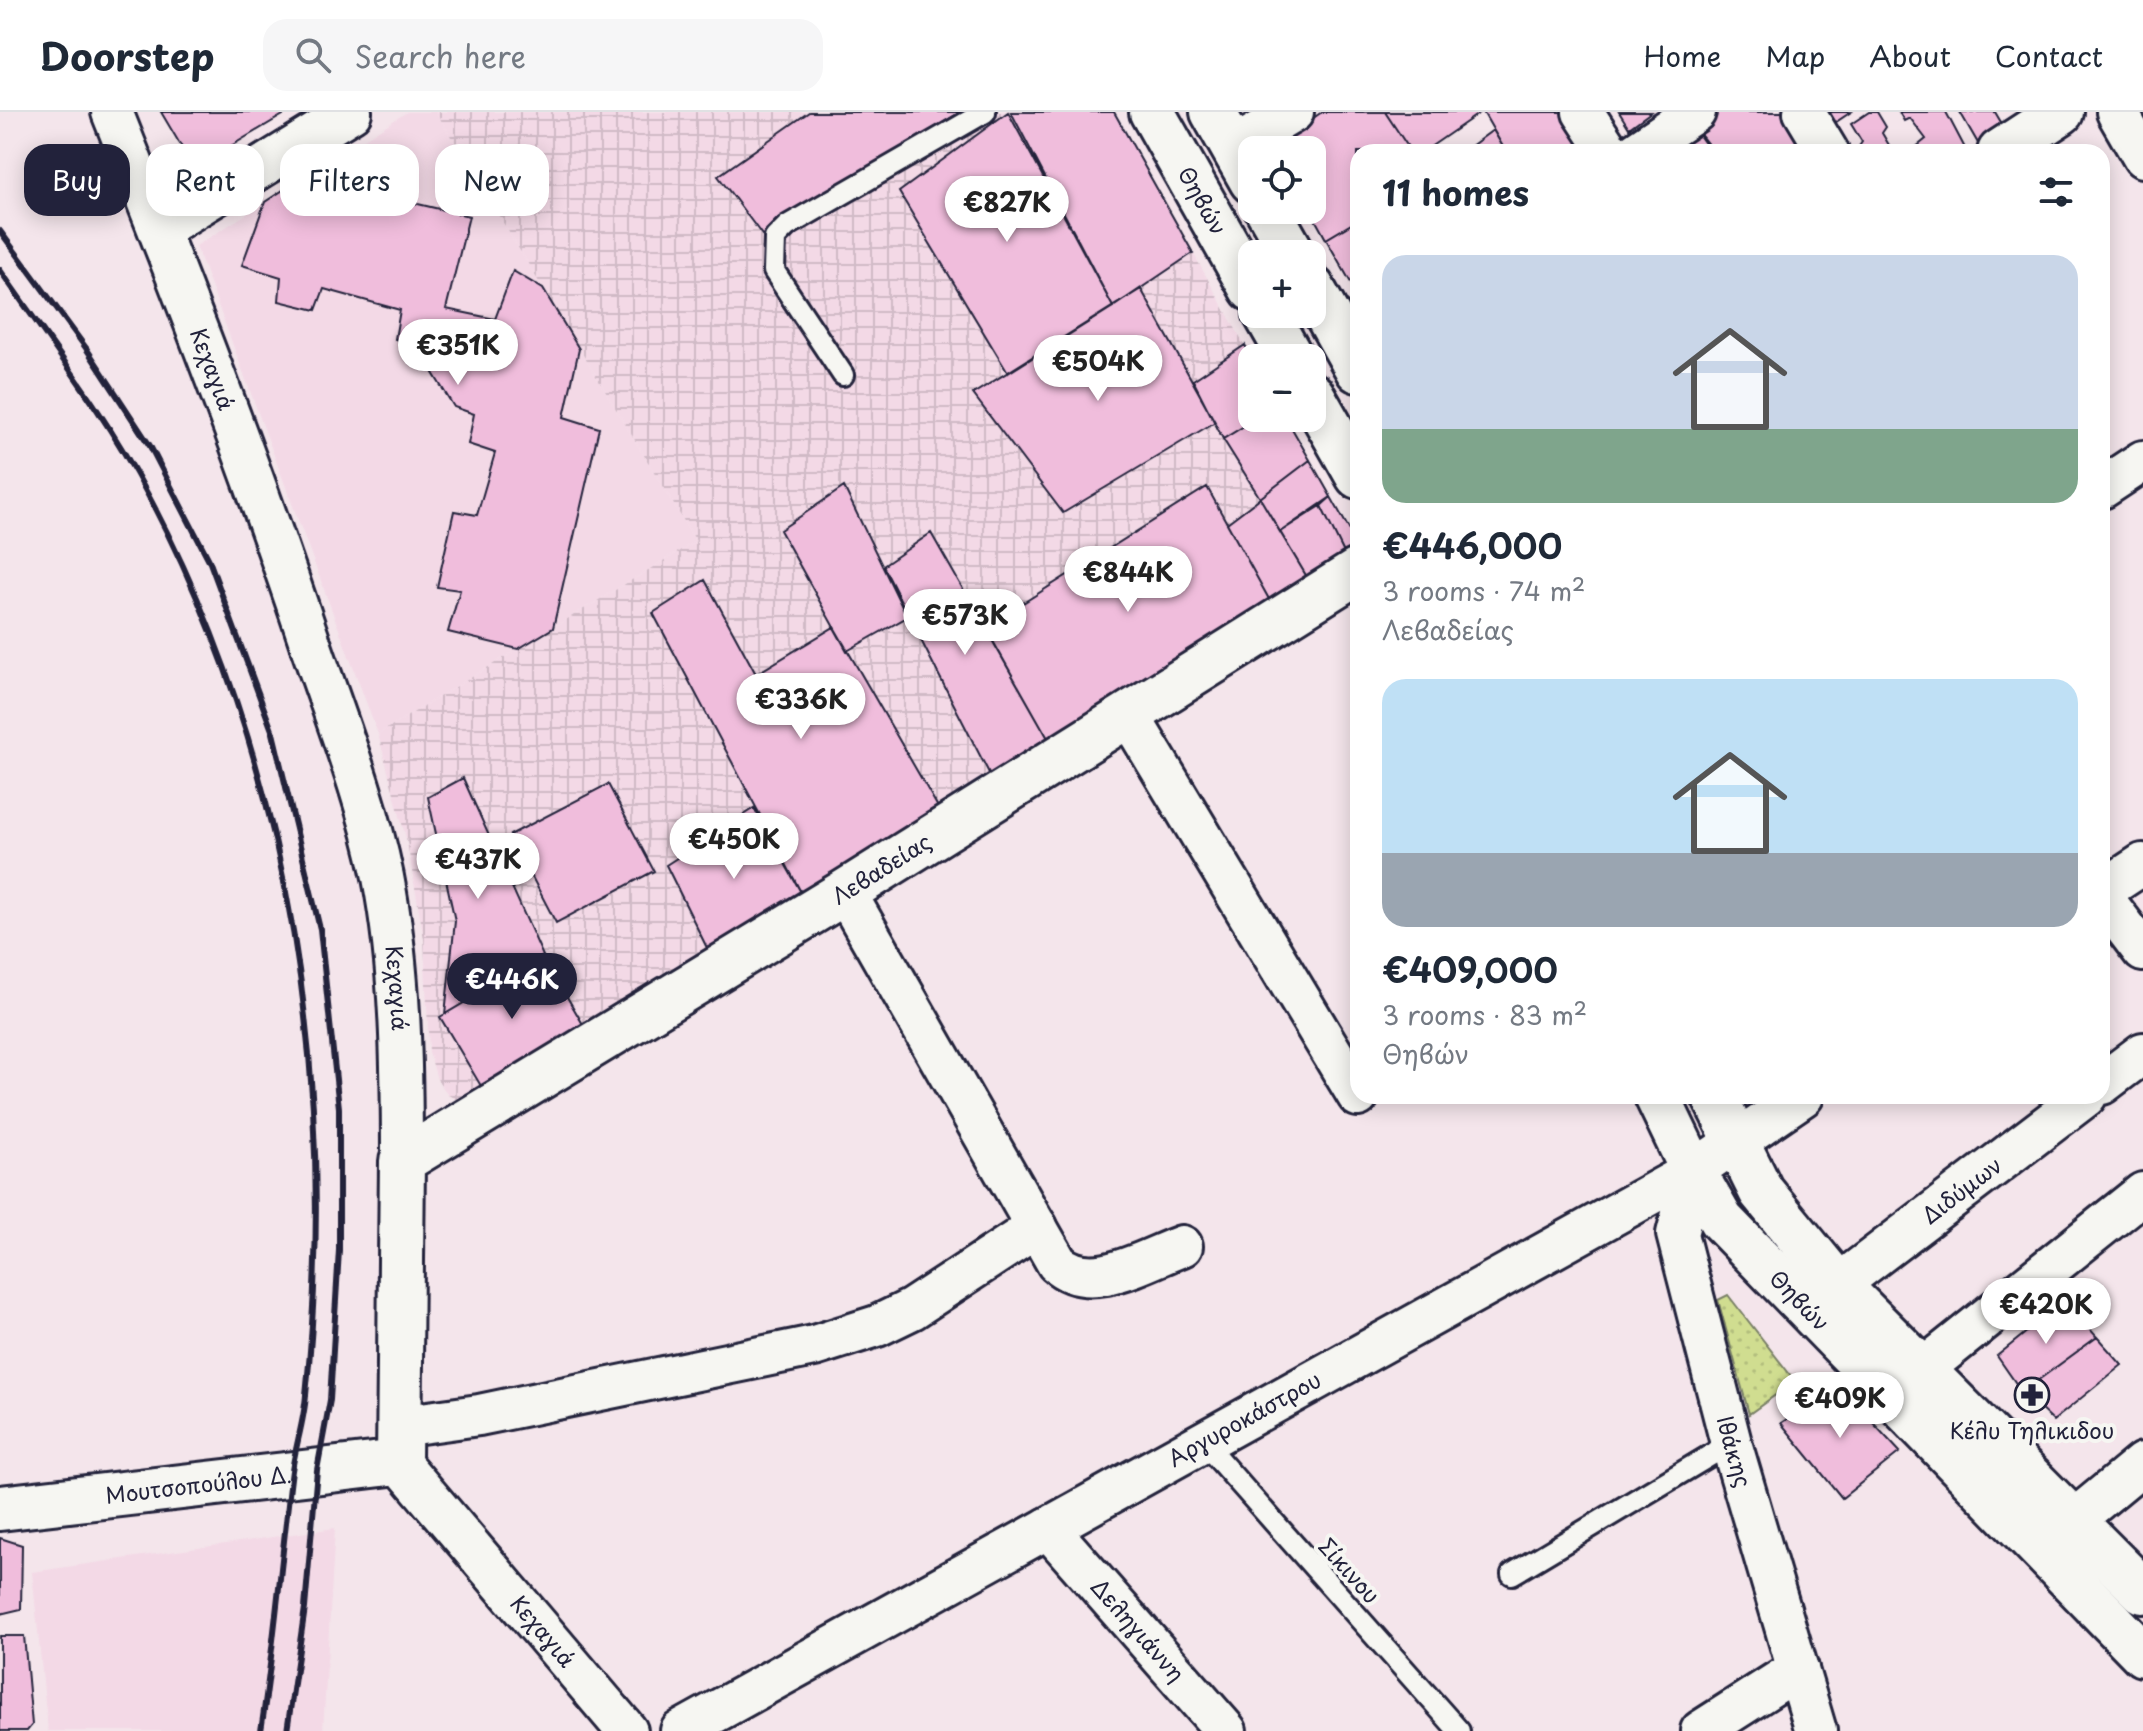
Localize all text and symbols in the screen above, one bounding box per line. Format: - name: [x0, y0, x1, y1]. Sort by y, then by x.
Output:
- search box: [263, 19, 823, 91]
- text: Doorstep: [40, 27, 215, 84]
- icon: search: [291, 33, 335, 77]
- text: Search here: [355, 33, 526, 78]
- text: Home: [1643, 34, 1721, 77]
- text: Map: [1765, 34, 1825, 77]
- text: About: [1869, 34, 1951, 77]
- text: Contact: [1995, 34, 2103, 77]
- map controls: [1238, 136, 1326, 432]
- button: locate: [1238, 136, 1326, 224]
- chip: Buy: [24, 144, 130, 216]
- chip: Rent: [146, 144, 264, 216]
- chip: Filters: [280, 144, 419, 216]
- chip: New: [435, 144, 549, 216]
- street label: Θηβών: [1171, 160, 1236, 240]
- text: 11 homes: [1382, 166, 1529, 218]
- icon: filters: [2034, 170, 2078, 214]
- pin: €827K: [951, 176, 1063, 244]
- text: €827K: [963, 182, 1051, 221]
- button: +: [1238, 240, 1326, 328]
- icon: home: [1658, 307, 1802, 451]
- pin: €351K: [402, 319, 514, 387]
- street label: Κεχαγιά: [183, 323, 244, 415]
- text: €351K: [416, 325, 500, 364]
- pin: €504K: [1042, 335, 1154, 403]
- text: €504K: [1051, 341, 1145, 380]
- button: −: [1238, 344, 1326, 432]
- text: €446,000: [1382, 519, 1562, 571]
- pin: €844K: [1072, 546, 1184, 614]
- text: €844K: [1082, 552, 1174, 591]
- text: 3 rooms · 74 m²: [1382, 571, 1586, 610]
- pin: €573K: [909, 589, 1021, 657]
- text: €573K: [921, 595, 1009, 634]
- text: Λεβαδείας: [1382, 610, 1514, 649]
- pin: €336K: [745, 673, 857, 741]
- text: €336K: [754, 679, 848, 718]
- icon: home: [1658, 731, 1802, 875]
- pin: €450K: [678, 813, 790, 881]
- text: €450K: [688, 819, 780, 858]
- street label: Λεβαδείας: [825, 824, 937, 911]
- pin: €437K: [422, 833, 534, 901]
- text: €437K: [435, 839, 521, 878]
- street label: Κεχαγιά: [378, 943, 418, 1032]
- text: €409,000: [1382, 943, 1558, 995]
- pin: €446K: [456, 953, 568, 1021]
- text: €446K: [465, 959, 559, 998]
- text: 3 rooms · 83 m²: [1382, 995, 1587, 1034]
- text: Θηβών: [1382, 1034, 1469, 1073]
- street label: Διδύμων: [1914, 1148, 2008, 1231]
- street label: Θηβών: [1763, 1262, 1838, 1337]
- pin: €420K: [1990, 1278, 2102, 1346]
- text: €420K: [1999, 1284, 2093, 1323]
- street label: Αργυροκάστρου: [1161, 1362, 1326, 1474]
- pin: €409K: [1784, 1372, 1896, 1440]
- pharmacy icon: Κέλυ Τηλικιδου: [2013, 1376, 2051, 1414]
- text: €409K: [1794, 1378, 1886, 1417]
- street label: Ιθάκης: [1710, 1412, 1761, 1491]
- place label: Κέλυ Τηλικιδου: [1950, 1413, 2114, 1446]
- street label: Μουτσοπούλου Δ.: [104, 1456, 293, 1511]
- street label: Σίκινου: [1312, 1530, 1389, 1610]
- street label: Δεληγιάννη: [1084, 1570, 1193, 1688]
- street label: Κεχαγιά: [503, 1587, 584, 1674]

